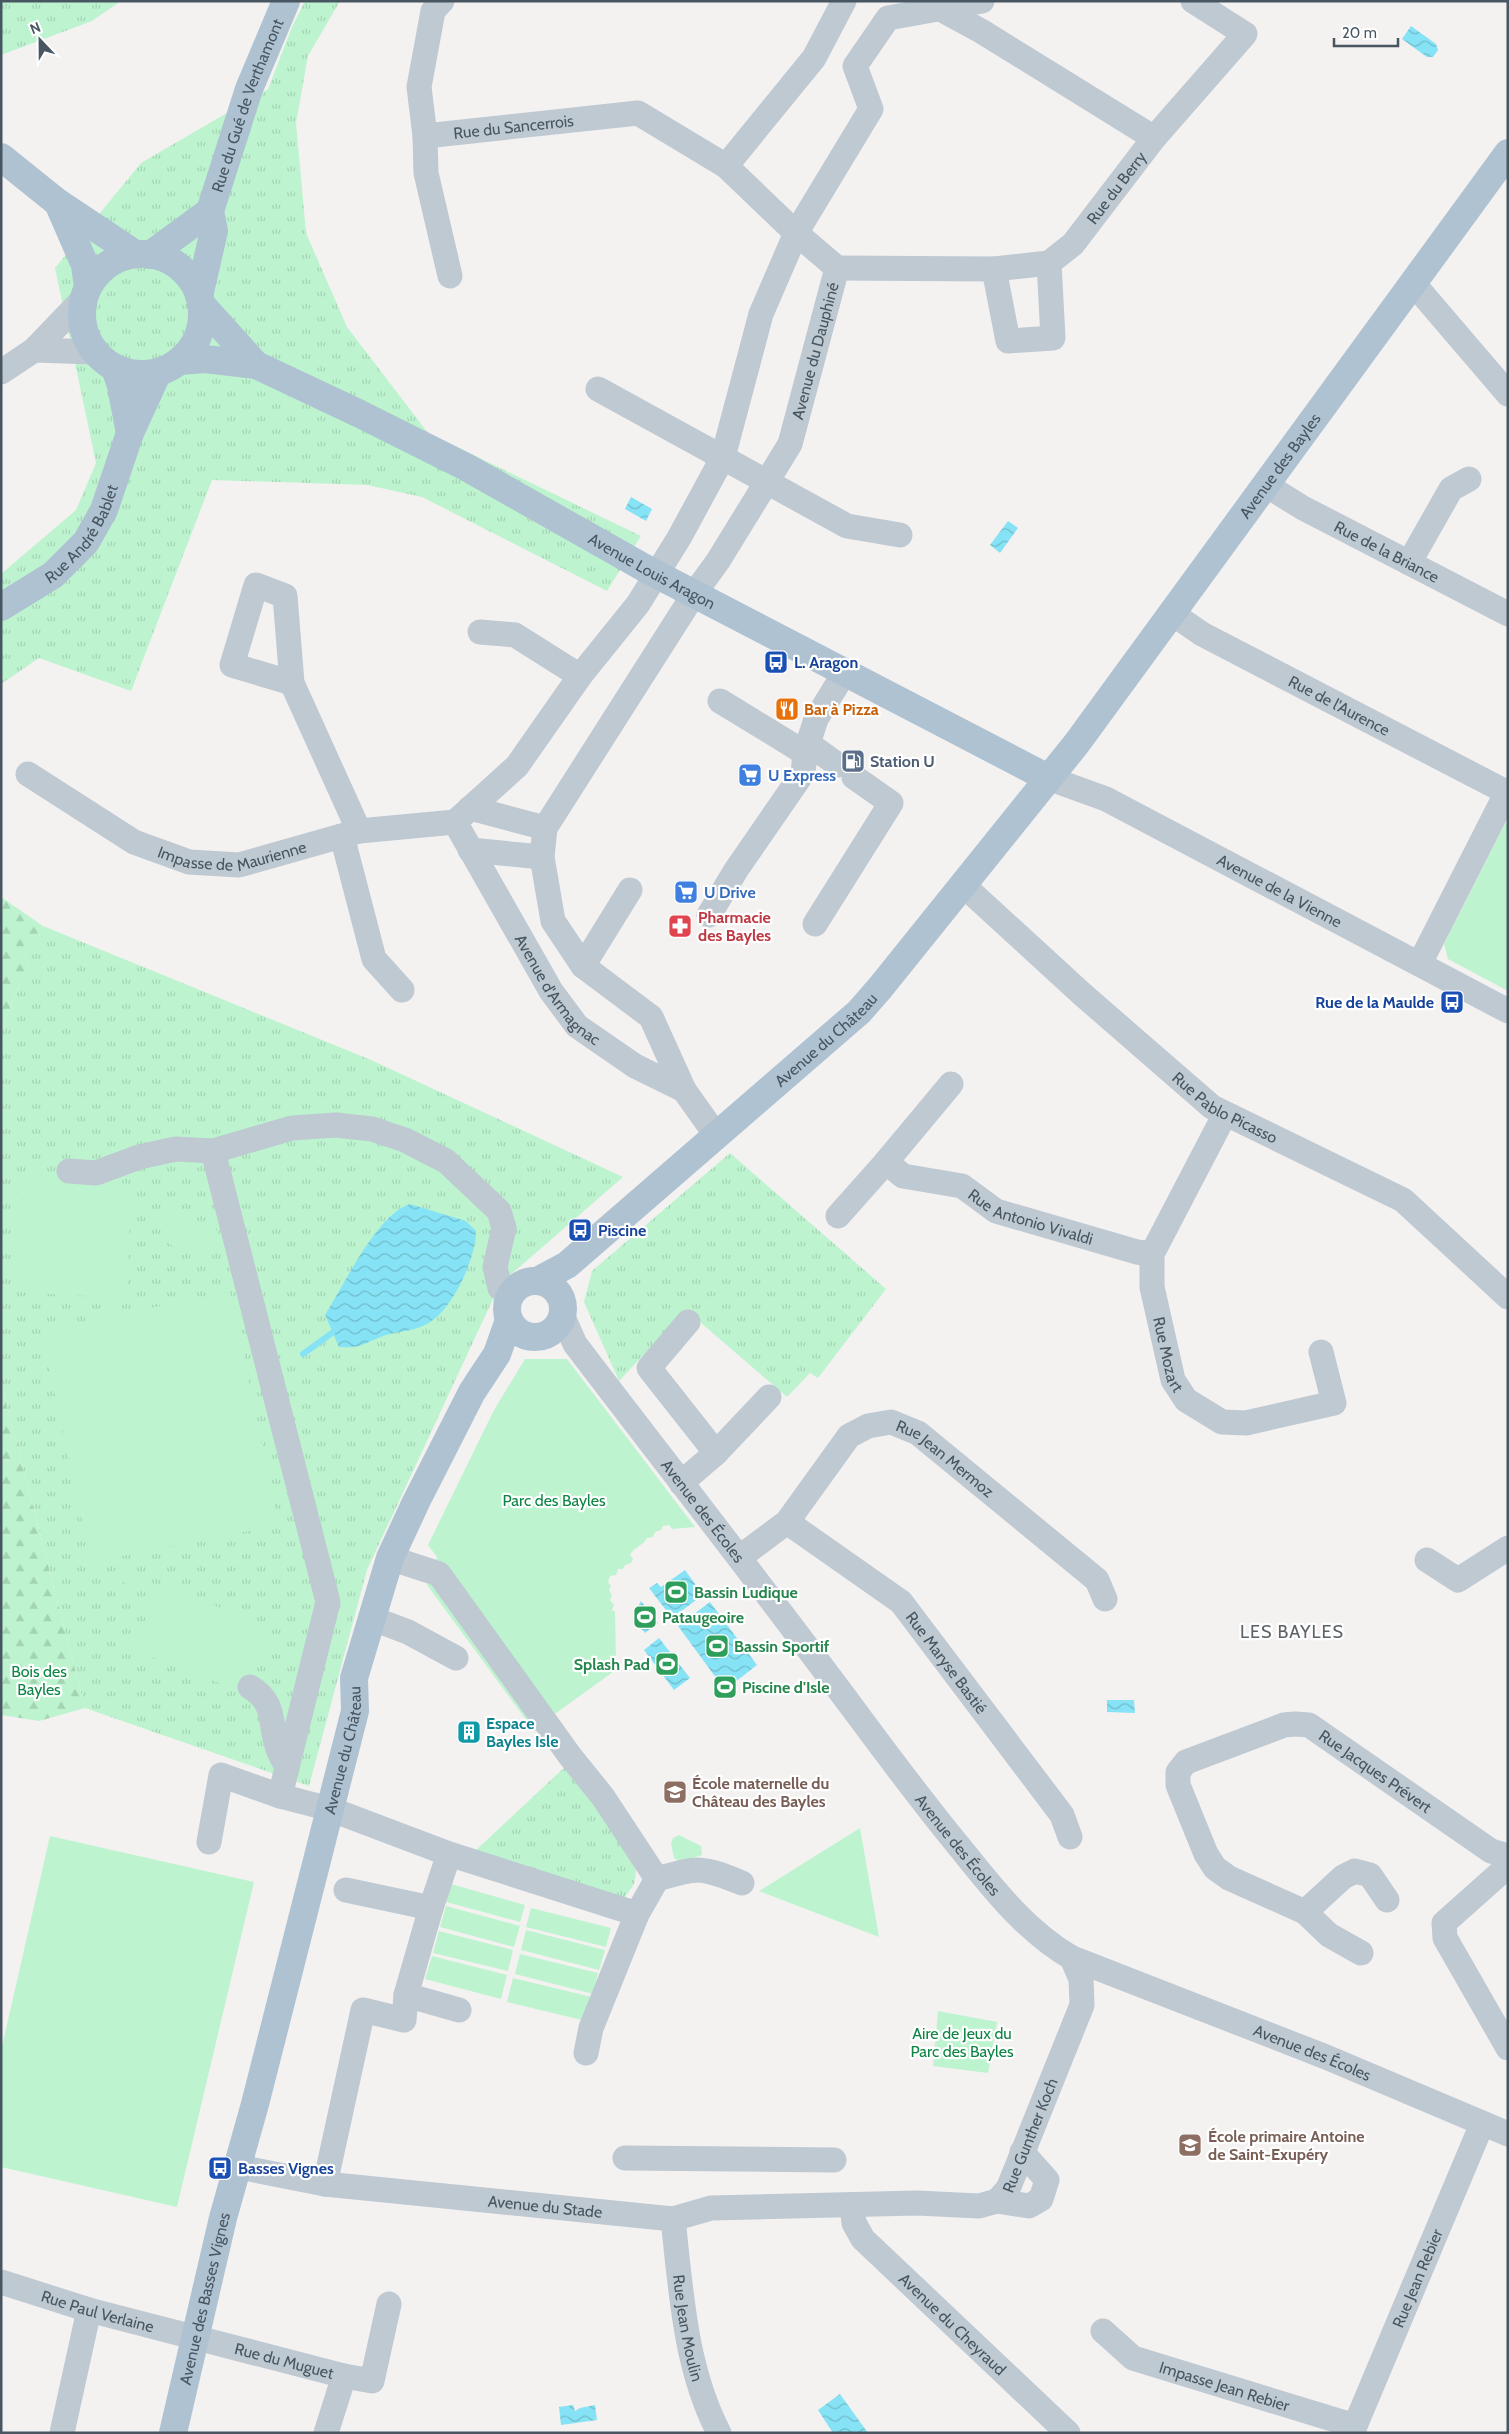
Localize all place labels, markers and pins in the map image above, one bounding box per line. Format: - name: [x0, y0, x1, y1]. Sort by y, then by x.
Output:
- bus stop icon: L. Aragon: [763, 649, 789, 675]
- place label: L. Aragon: [794, 653, 858, 672]
- restaurant icon: Bar à Pizza: [774, 696, 800, 722]
- place label: Bar à Pizza: [804, 700, 879, 719]
- fuel station icon: Station U: [840, 748, 866, 774]
- place label: Station U: [870, 752, 935, 771]
- supermarket icon: U Express: [737, 762, 763, 788]
- place label: U Express: [768, 766, 836, 785]
- supermarket icon: U Drive: [673, 879, 699, 905]
- place label: U Drive: [704, 883, 756, 902]
- place label: Pharmacie des Bayles: [698, 908, 771, 945]
- pharmacy icon: Pharmacie des Bayles: [667, 913, 693, 939]
- bus stop icon: Rue de la Maulde: [1439, 989, 1465, 1015]
- place label: Rue de la Maulde: [1315, 993, 1434, 1012]
- bus stop icon: Piscine: [567, 1217, 593, 1243]
- place label: Piscine: [598, 1221, 646, 1240]
- sports icon: Bassin Ludique: [663, 1579, 689, 1605]
- place label: Bassin Ludique: [694, 1583, 798, 1602]
- sports icon: Pataugeoire: [632, 1604, 658, 1630]
- place label: Pataugeoire: [662, 1608, 744, 1627]
- sports icon: Bassin Sportif: [704, 1633, 730, 1659]
- place label: Bassin Sportif: [734, 1637, 830, 1656]
- sports icon: Splash Pad: [654, 1651, 680, 1677]
- place label: Splash Pad: [574, 1655, 650, 1674]
- sports icon: Piscine d'Isle: [712, 1674, 738, 1700]
- place label: Piscine d'Isle: [742, 1678, 829, 1697]
- place label: Espace Bayles Isle: [486, 1714, 558, 1751]
- building icon: Espace Bayles Isle: [456, 1719, 482, 1745]
- place label: École maternelle du Château des Bayles: [692, 1774, 829, 1811]
- school or university icon: École maternelle du Château des Bayles: [662, 1779, 688, 1805]
- place label: École primaire Antoine de Saint-Exupéry: [1208, 2127, 1364, 2164]
- school or university icon: École primaire Antoine de Saint-Exupéry: [1177, 2132, 1203, 2158]
- bus stop icon: Basses Vignes: [207, 2155, 233, 2181]
- place label: Basses Vignes: [238, 2159, 334, 2178]

